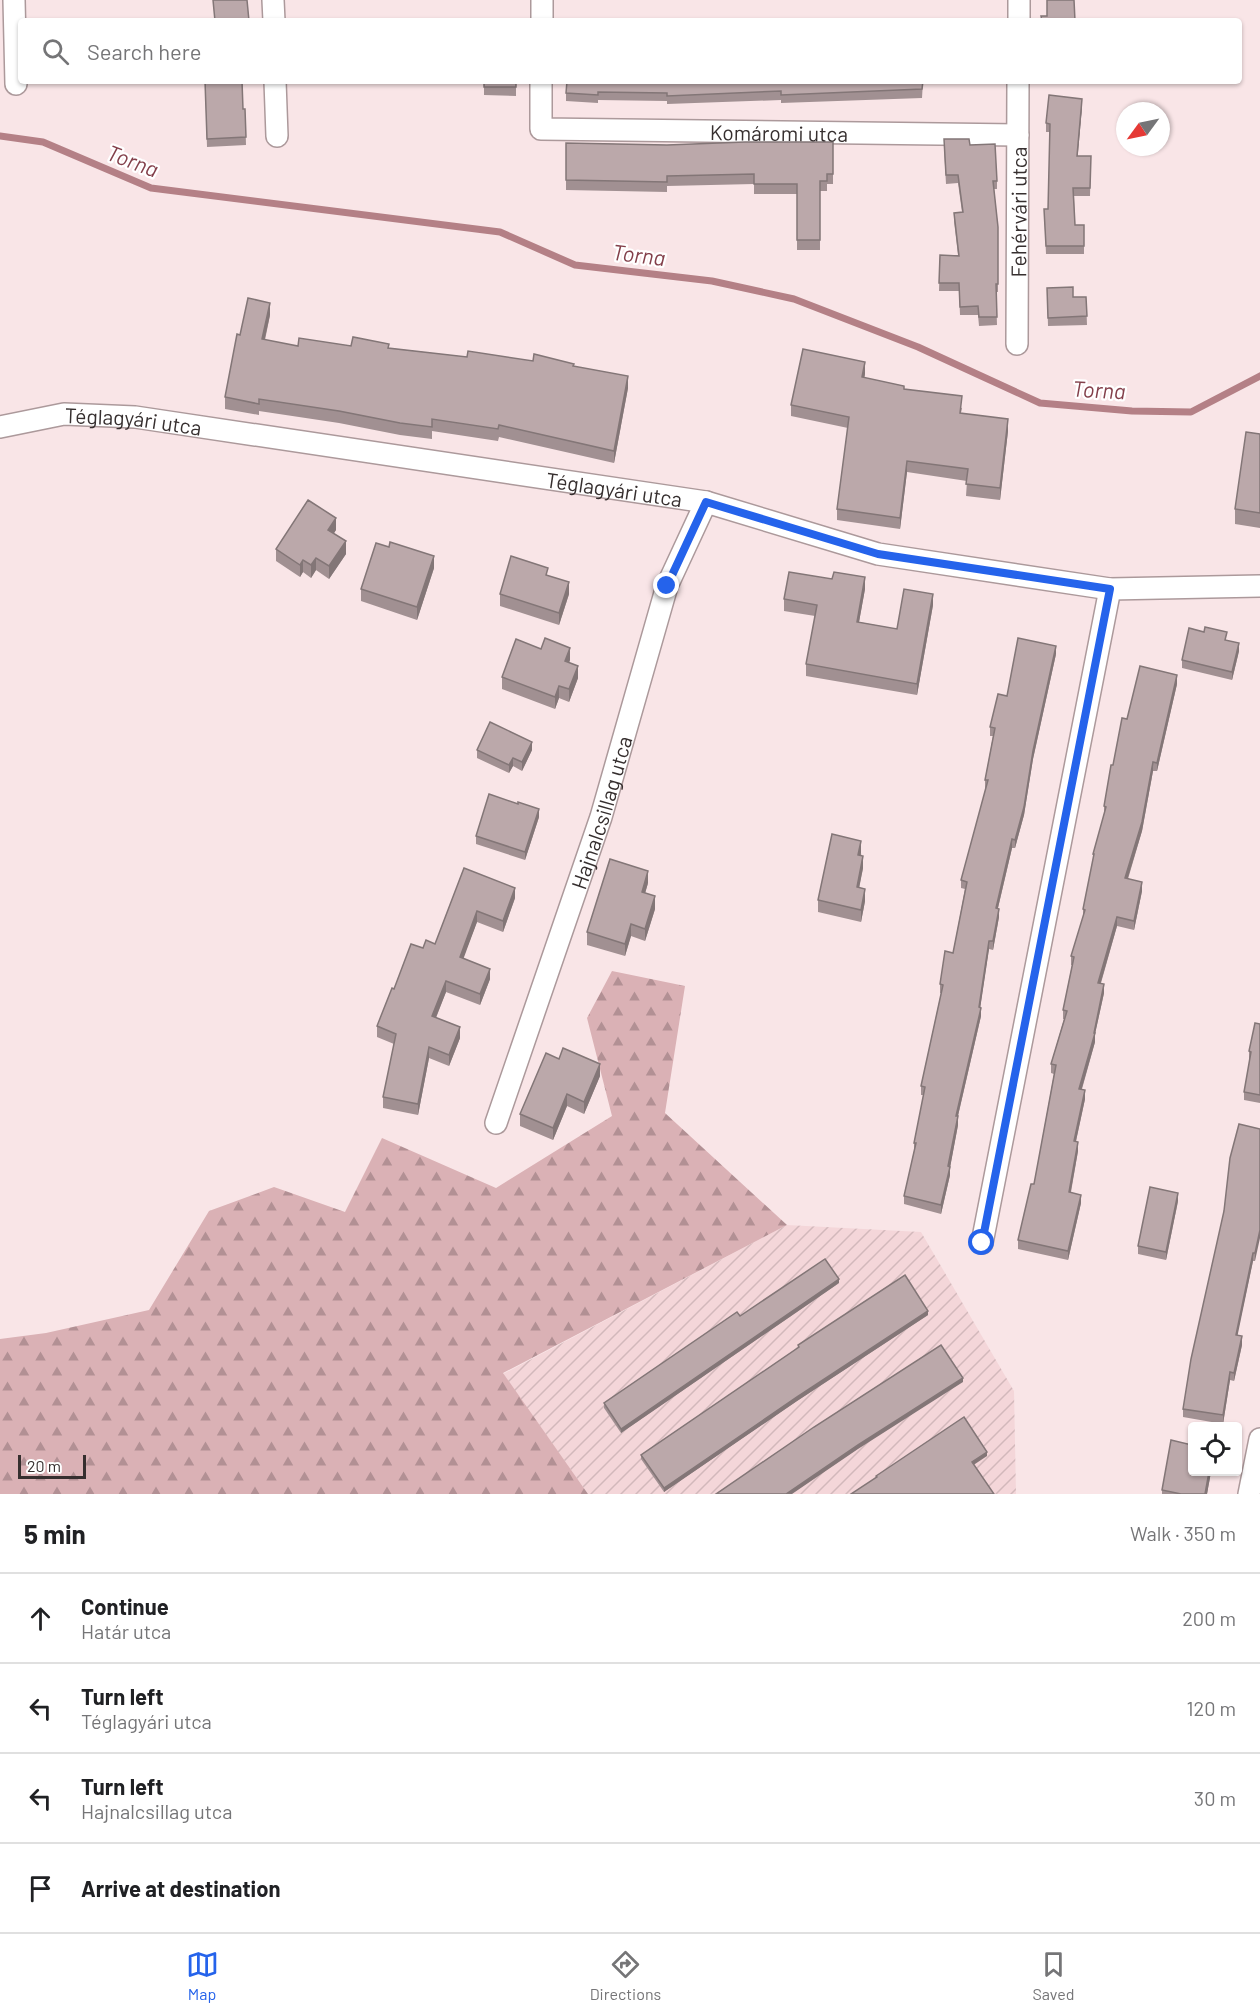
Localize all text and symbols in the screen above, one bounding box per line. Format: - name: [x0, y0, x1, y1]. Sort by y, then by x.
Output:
- search box: [18, 18, 1242, 84]
- icon: search: [39, 35, 72, 68]
- text: Search here: [87, 38, 201, 64]
- north arrow: [1116, 102, 1170, 156]
- street label: Komáromi utca: [710, 119, 848, 145]
- water label: Torna: [104, 138, 162, 182]
- street label: Fehérvári utca: [1005, 147, 1030, 277]
- water label: Torna: [611, 238, 667, 270]
- water label: Torna: [1072, 375, 1126, 403]
- street label: Téglagyári utca: [64, 402, 203, 439]
- street label: Téglagyári utca: [545, 466, 684, 511]
- route end: [653, 572, 679, 598]
- street label: Hajnalcsillag utca: [565, 733, 636, 892]
- route start: [968, 1229, 994, 1255]
- map controls: [1188, 1422, 1242, 1476]
- button: locate: [1188, 1422, 1242, 1476]
- scale bar: [18, 1452, 86, 1480]
- text: 20 m: [27, 1456, 61, 1475]
- text: 5 min: [24, 1518, 86, 1549]
- text: Walk · 350 m: [1130, 1521, 1236, 1545]
- text: Continue: [81, 1593, 169, 1619]
- icon: ahead: [24, 1602, 57, 1635]
- text: 200 m: [1182, 1606, 1236, 1630]
- text: Határ utca: [81, 1619, 171, 1643]
- text: Turn left: [81, 1683, 164, 1709]
- icon: left: [24, 1692, 57, 1725]
- text: 120 m: [1186, 1696, 1236, 1720]
- text: Téglagyári utca: [81, 1709, 212, 1733]
- text: Turn left: [81, 1773, 164, 1799]
- icon: left: [24, 1782, 57, 1815]
- text: 30 m: [1194, 1786, 1236, 1810]
- text: Hajnalcsillag utca: [81, 1799, 232, 1823]
- icon: arrive: [24, 1872, 57, 1905]
- text: Arrive at destination: [81, 1875, 280, 1901]
- tab: Map: [186, 1948, 219, 2003]
- tab: Directions: [590, 1948, 661, 2003]
- tab: Saved: [1032, 1948, 1074, 2003]

